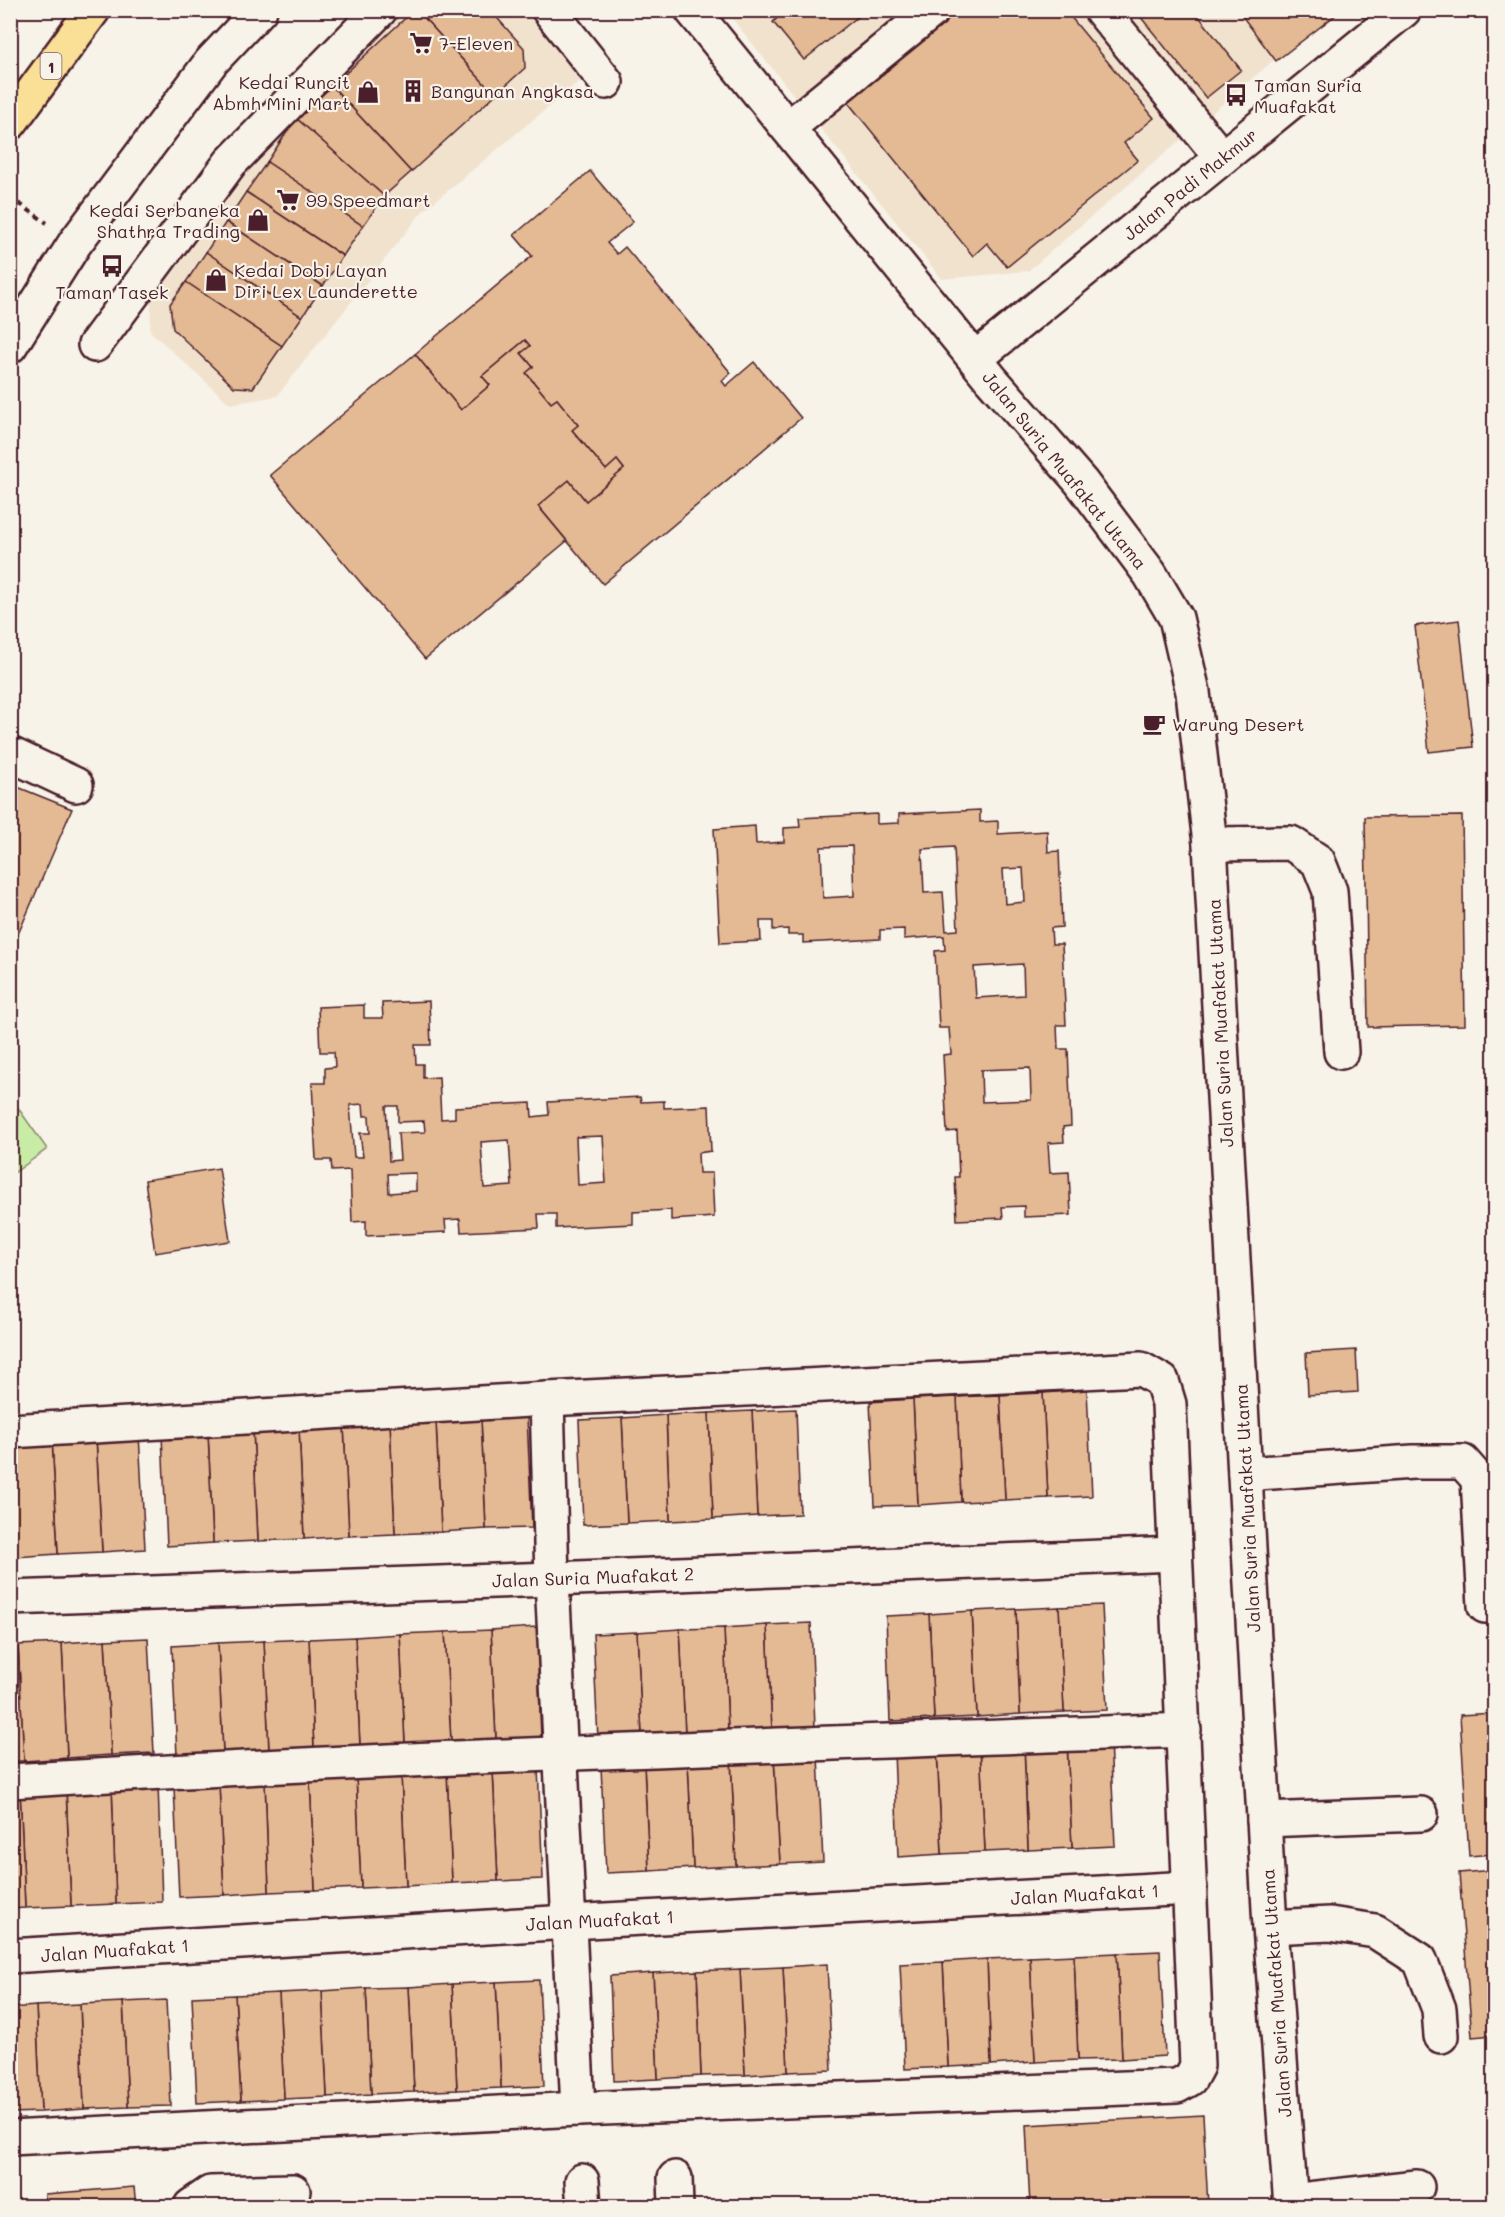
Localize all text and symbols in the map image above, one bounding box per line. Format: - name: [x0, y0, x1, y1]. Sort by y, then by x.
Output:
- supermarket icon: 7-Eleven: [408, 30, 434, 56]
- place label: 7-Eleven: [439, 31, 513, 55]
- road number: 1: [40, 53, 62, 79]
- place label: Kedai Runcit Abmh Mini Mart: [212, 70, 350, 115]
- place label: Taman Suria Muafakat: [1254, 73, 1362, 118]
- building icon: Bangunan Angkasa: [400, 78, 426, 104]
- shop icon: Kedai Runcit Abmh Mini Mart: [355, 79, 381, 105]
- place label: Bangunan Angkasa: [431, 79, 594, 103]
- bus stop icon: Taman Suria Muafakat: [1223, 82, 1249, 108]
- street label: Jalan Padi Makmur: [1118, 122, 1262, 246]
- supermarket icon: 99 Speedmart: [275, 187, 301, 213]
- place label: 99 Speedmart: [306, 188, 431, 212]
- place label: Kedai Serbaneka Shathra Trading: [89, 198, 240, 243]
- shop icon: Kedai Serbaneka Shathra Trading: [245, 207, 271, 233]
- bus stop icon: Taman Tasek: [99, 253, 125, 279]
- place label: Kedai Dobi Layan Diri Lex Launderette: [234, 258, 418, 303]
- shop icon: Kedai Dobi Layan Diri Lex Launderette: [203, 267, 229, 293]
- place label: Taman Tasek: [55, 280, 169, 304]
- street label: Jalan Suria Muafakat Utama: [977, 366, 1153, 574]
- cafe icon: Warung Desert: [1141, 711, 1167, 737]
- place label: Warung Desert: [1172, 712, 1304, 736]
- street label: Jalan Suria Muafakat Utama: [1202, 898, 1238, 1148]
- street label: Jalan Suria Muafakat Utama: [1229, 1383, 1265, 1633]
- street label: Jalan Suria Muafakat 2: [492, 1561, 694, 1593]
- street label: Jalan Suria Muafakat Utama: [1255, 1868, 1297, 2118]
- street label: Jalan Muafakat 1: [1010, 1878, 1160, 1910]
- street label: Jalan Muafakat 1: [525, 1904, 675, 1936]
- street label: Jalan Muafakat 1: [40, 1933, 190, 1967]

